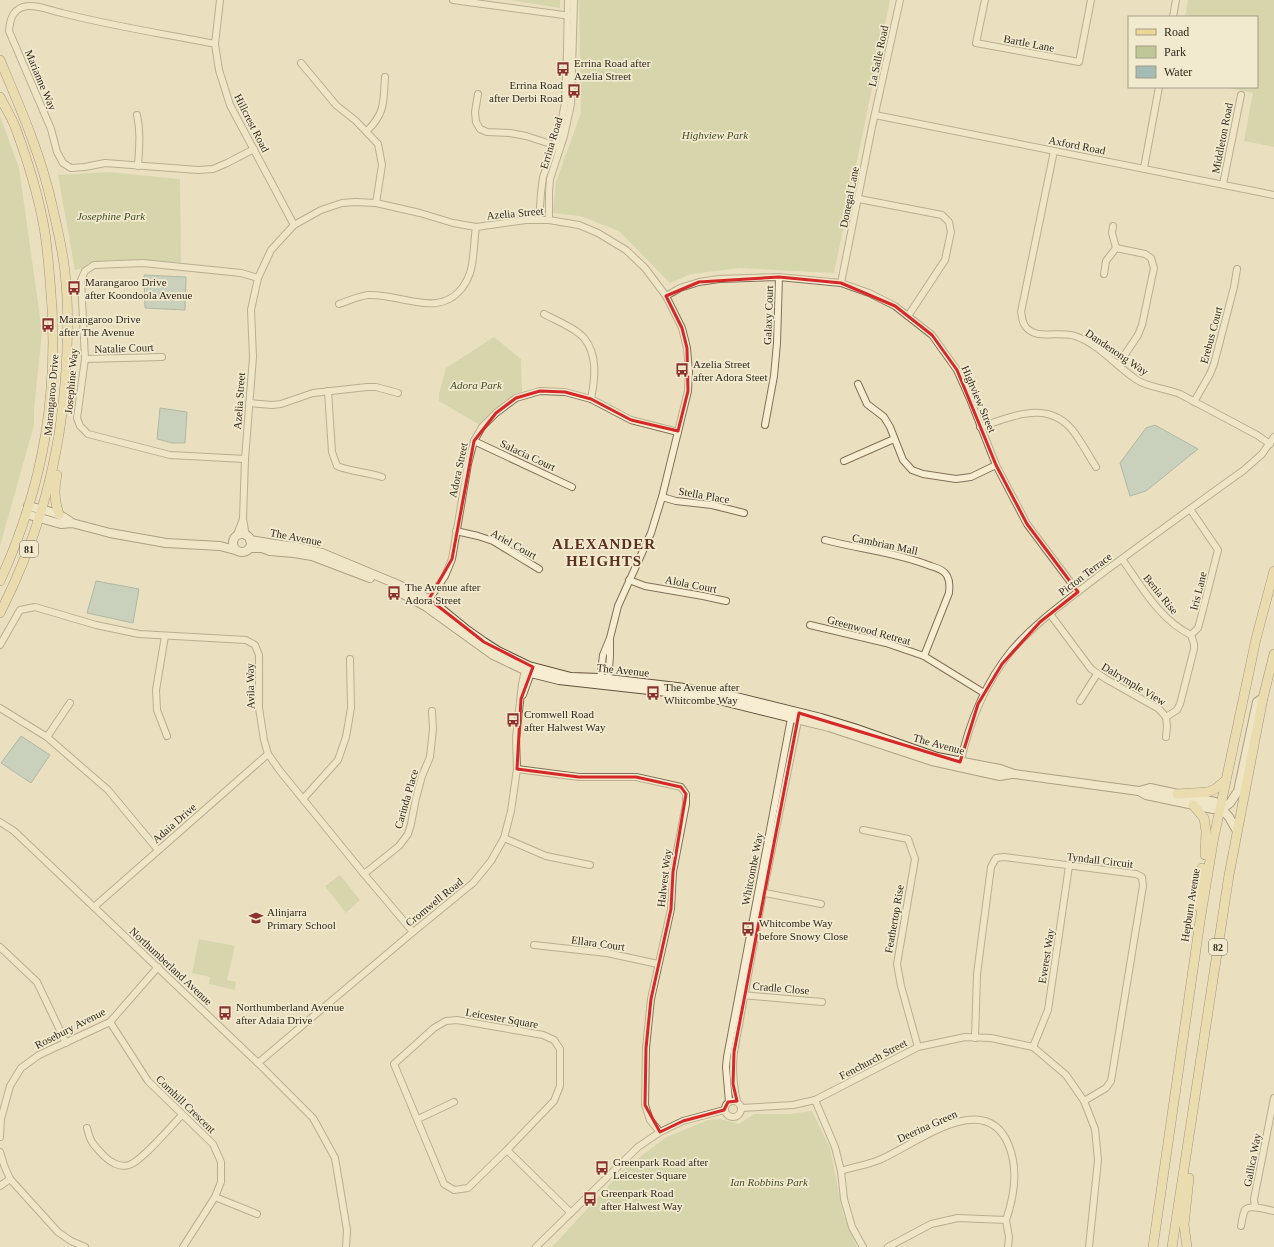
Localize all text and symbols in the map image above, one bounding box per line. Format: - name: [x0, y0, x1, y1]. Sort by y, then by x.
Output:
- legend: [1128, 16, 1258, 88]
- street label: La Salle Road: [866, 24, 890, 88]
- text: Road: [1164, 25, 1189, 39]
- street label: Bartle Lane: [1003, 32, 1056, 54]
- text: Park: [1164, 45, 1186, 59]
- street label: Marianne Way: [23, 48, 59, 113]
- place label: Errina Road after Azelia Street: [574, 57, 651, 82]
- bus stop icon: Errina Road after Azelia Street: [555, 61, 571, 77]
- text: Water: [1164, 65, 1192, 79]
- place label: Errina Road after Derbi Road: [489, 79, 564, 104]
- bus stop icon: Errina Road after Derbi Road: [566, 83, 582, 99]
- street label: Hillcrest Road: [232, 92, 272, 155]
- street label: Middleton Road: [1209, 101, 1235, 174]
- street label: Errina Road: [537, 115, 565, 170]
- park label: Highview Park: [681, 129, 749, 141]
- street label: Axford Road: [1048, 134, 1107, 156]
- street label: Donegal Lane: [837, 165, 861, 229]
- street label: Azelia Street: [486, 205, 544, 221]
- park label: Josephine Park: [77, 210, 146, 222]
- place label: Marangaroo Drive after Koondoola Avenue: [85, 276, 192, 301]
- bus stop icon: Marangaroo Drive after Koondoola Avenue: [66, 280, 82, 296]
- street label: Galaxy Court: [761, 285, 775, 345]
- street label: Erebus Court: [1198, 305, 1224, 365]
- place label: Marangaroo Drive after The Avenue: [59, 313, 141, 338]
- bus stop icon: Marangaroo Drive after The Avenue: [40, 317, 56, 333]
- street label: Dandenong Way: [1083, 327, 1151, 378]
- street label: Natalie Court: [94, 341, 154, 355]
- street label: Josephine Way: [62, 347, 80, 414]
- street label: Marangaroo Drive: [41, 354, 61, 436]
- place label: Azelia Street after Adora Steet: [693, 358, 768, 383]
- bus stop icon: Azelia Street after Adora Steet: [674, 362, 690, 378]
- street label: Highview Street: [959, 364, 999, 434]
- street label: Azelia Street: [231, 372, 247, 430]
- park label: Adora Park: [449, 379, 503, 391]
- street label: Salacia Court: [498, 437, 558, 473]
- street label: Adora Street: [446, 441, 470, 499]
- street label: Stella Place: [678, 485, 731, 505]
- street label: The Avenue: [269, 526, 323, 548]
- street label: Ariel Court: [489, 527, 539, 561]
- street label: Cambrian Mall: [851, 531, 919, 557]
- district label: ALEXANDER HEIGHTS: [552, 536, 656, 569]
- road number: 81: [20, 541, 38, 557]
- street label: Picton Terrace: [1056, 550, 1114, 598]
- street label: Iris Lane: [1187, 570, 1209, 612]
- street label: Benia Rise: [1141, 572, 1181, 617]
- street label: Alola Court: [664, 573, 718, 595]
- place label: The Avenue after Adora Street: [405, 581, 481, 606]
- bus stop icon: The Avenue after Adora Street: [386, 585, 402, 601]
- street label: Greenwood Retreat: [826, 613, 912, 647]
- street label: Dalrymple View: [1100, 660, 1168, 708]
- street label: The Avenue: [596, 661, 650, 679]
- street label: Avila Way: [244, 662, 256, 709]
- place label: The Avenue after Whitcombe Way: [664, 681, 740, 706]
- bus stop icon: The Avenue after Whitcombe Way: [645, 685, 661, 701]
- place label: Cromwell Road after Halwest Way: [524, 708, 606, 733]
- bus stop icon: Cromwell Road after Halwest Way: [505, 712, 521, 728]
- street label: The Avenue: [912, 731, 966, 757]
- street label: Carinda Place: [392, 768, 420, 830]
- street label: Adaia Drive: [150, 801, 198, 845]
- street label: Whitcombe Way: [739, 831, 765, 906]
- street label: Halwest Way: [654, 848, 674, 908]
- street label: Tyndall Circuit: [1066, 850, 1134, 870]
- street label: Hepburn Avenue: [1178, 867, 1202, 942]
- street label: Cromwell Road: [403, 875, 465, 929]
- street label: Feathertop Rise: [882, 884, 906, 954]
- place label: Alinjarra Primary School: [267, 906, 336, 931]
- school or university icon: Alinjarra Primary School: [248, 910, 264, 926]
- place label: Whitcombe Way before Snowy Close: [759, 917, 848, 942]
- bus stop icon: Whitcombe Way before Snowy Close: [740, 921, 756, 937]
- street label: Northumberland Avenue: [127, 925, 215, 1007]
- street label: Everest Way: [1036, 927, 1056, 984]
- street label: Ellara Court: [570, 933, 626, 953]
- road number: 82: [1209, 939, 1227, 955]
- street label: Cradle Close: [752, 980, 810, 996]
- place label: Northumberland Avenue after Adaia Drive: [236, 1001, 344, 1026]
- street label: Rosebury Avenue: [33, 1005, 107, 1051]
- bus stop icon: Northumberland Avenue after Adaia Drive: [217, 1005, 233, 1021]
- street label: Leicester Square: [465, 1006, 539, 1030]
- street label: Fenchurch Street: [837, 1036, 909, 1082]
- street label: Cornhill Crescent: [154, 1073, 218, 1135]
- street label: Deerina Green: [895, 1107, 959, 1145]
- street label: Gallica Way: [1241, 1132, 1263, 1188]
- place label: Greenpark Road after Leicester Square: [613, 1156, 709, 1181]
- bus stop icon: Greenpark Road after Leicester Square: [594, 1160, 610, 1176]
- park label: Ian Robbins Park: [729, 1176, 809, 1188]
- place label: Greenpark Road after Halwest Way: [601, 1187, 683, 1212]
- bus stop icon: Greenpark Road after Halwest Way: [582, 1191, 598, 1207]

